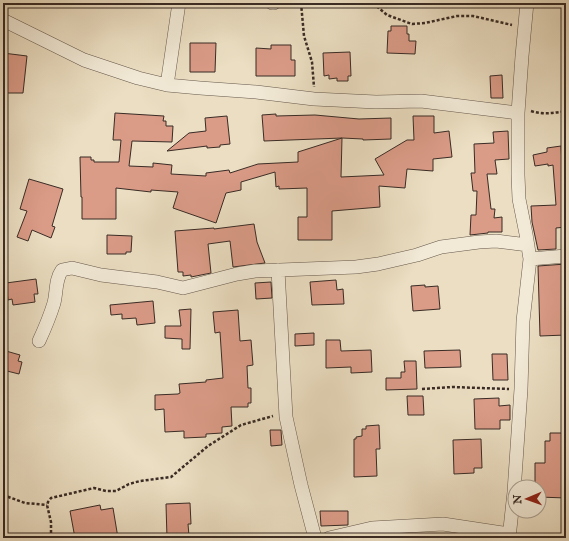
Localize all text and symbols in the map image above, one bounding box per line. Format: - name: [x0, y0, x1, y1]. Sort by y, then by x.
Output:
- north arrow: [507, 479, 547, 519]
- text: N: [511, 494, 525, 505]

